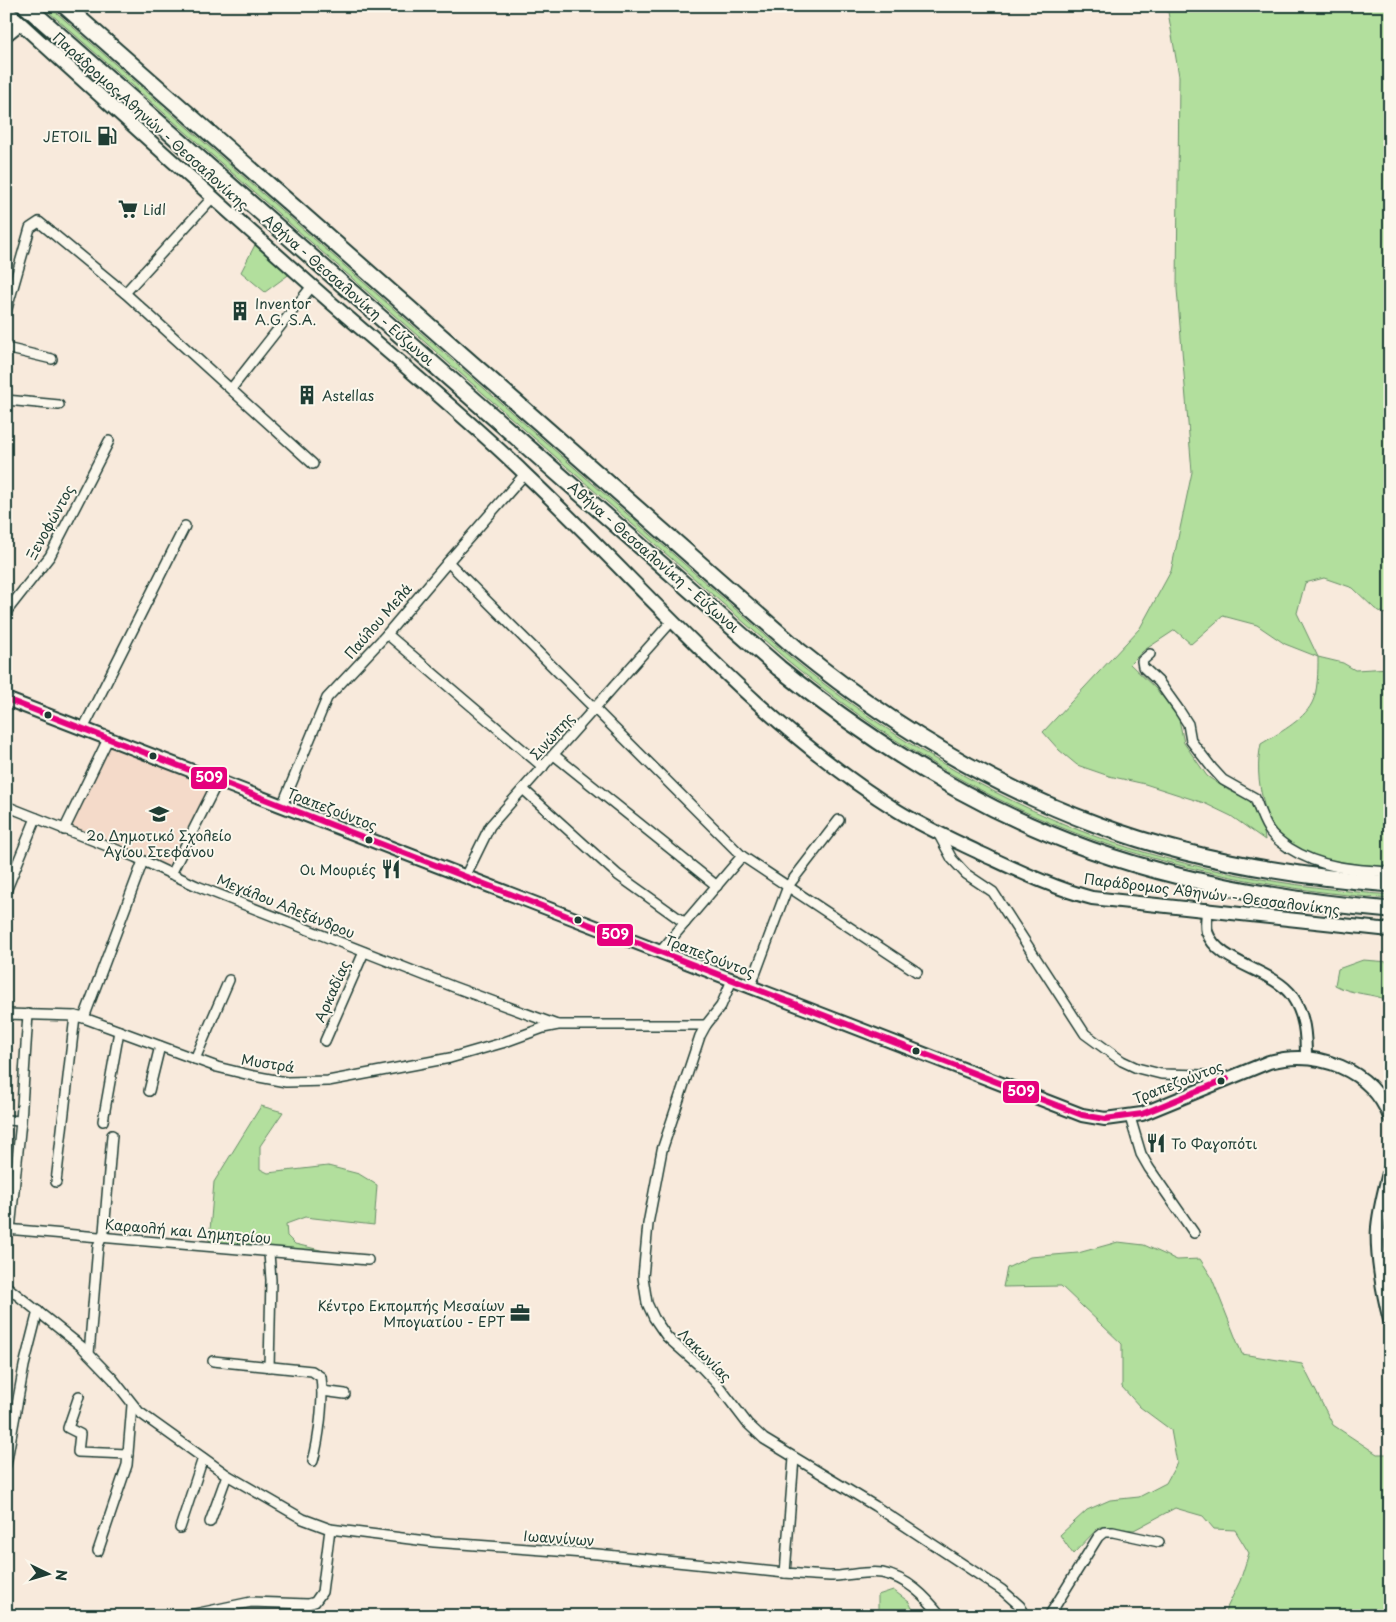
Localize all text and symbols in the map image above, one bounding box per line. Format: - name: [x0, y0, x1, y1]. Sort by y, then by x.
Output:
- street label: Παράδρομος Αθηνών - Θεσσαλονίκης: [48, 27, 254, 215]
- fuel station icon: JETOIL: [96, 125, 118, 147]
- place label: JETOIL: [43, 126, 92, 147]
- supermarket icon: Lidl: [117, 198, 139, 220]
- place label: Lidl: [143, 199, 166, 220]
- street label: Αθήνα - Θεσσαλονίκη - Εύζωνοι: [259, 209, 440, 371]
- place label: Inventor A.G. S.A.: [255, 293, 316, 330]
- building icon: Inventor A.G. S.A.: [229, 300, 251, 322]
- building icon: Astellas: [296, 384, 318, 406]
- place label: Astellas: [322, 385, 374, 406]
- street label: Αθήνα - Θεσσαλονίκη - Εύζωνοι: [564, 476, 745, 638]
- street label: Ξενοφώντος: [21, 481, 79, 563]
- street label: Παύλου Μελά: [339, 579, 417, 663]
- street label: Σινώπης: [525, 708, 579, 764]
- unlabelled marker: [43, 710, 53, 720]
- unlabelled marker: [148, 751, 158, 761]
- line badge: 509: [190, 766, 228, 790]
- text: 509: [195, 766, 223, 787]
- street label: Τραπεζούντος: [284, 782, 380, 836]
- school or university icon: 2ο Δημοτικό Σχολείο Αγίου Στεφάνου: [148, 803, 170, 825]
- place label: 2ο Δημοτικό Σχολείο Αγίου Στεφάνου: [86, 825, 232, 862]
- unlabelled marker: [364, 835, 374, 845]
- restaurant icon: Οι Μουριές: [380, 858, 402, 880]
- place label: Οι Μουριές: [300, 859, 376, 880]
- street label: Παράδρομος Αθηνών - Θεσσαλονίκης: [1083, 868, 1341, 920]
- street label: Μεγάλου Αλεξάνδρου: [214, 869, 358, 943]
- unlabelled marker: [573, 915, 583, 925]
- line badge: 509: [596, 923, 634, 947]
- text: 509: [601, 923, 629, 944]
- street label: Τραπεζούντος: [662, 929, 758, 983]
- street label: Αρκαδίας: [309, 957, 355, 1025]
- unlabelled marker: [911, 1046, 921, 1056]
- street label: Μυστρά: [240, 1048, 296, 1078]
- street label: Τραπεζούντος: [1130, 1055, 1226, 1109]
- unlabelled marker: [1216, 1076, 1226, 1086]
- line badge: 509: [1002, 1080, 1040, 1104]
- text: 509: [1007, 1080, 1035, 1101]
- restaurant icon: Το Φαγοπότι: [1145, 1132, 1167, 1154]
- place label: Το Φαγοπότι: [1171, 1133, 1257, 1154]
- street label: Καραολή και Δημητρίου: [104, 1213, 272, 1249]
- place label: Κέντρο Εκπομπής Μεσαίων Μπογιατίου - ΕΡΤ: [317, 1295, 506, 1332]
- office icon: Κέντρο Εκπομπής Μεσαίων Μπογιατίου - ΕΡΤ: [509, 1302, 531, 1324]
- street label: Λακωνίας: [674, 1324, 736, 1386]
- street label: Ιωαννίνων: [523, 1525, 595, 1551]
- north arrow: [22, 1550, 72, 1600]
- text: N: [51, 1569, 72, 1582]

